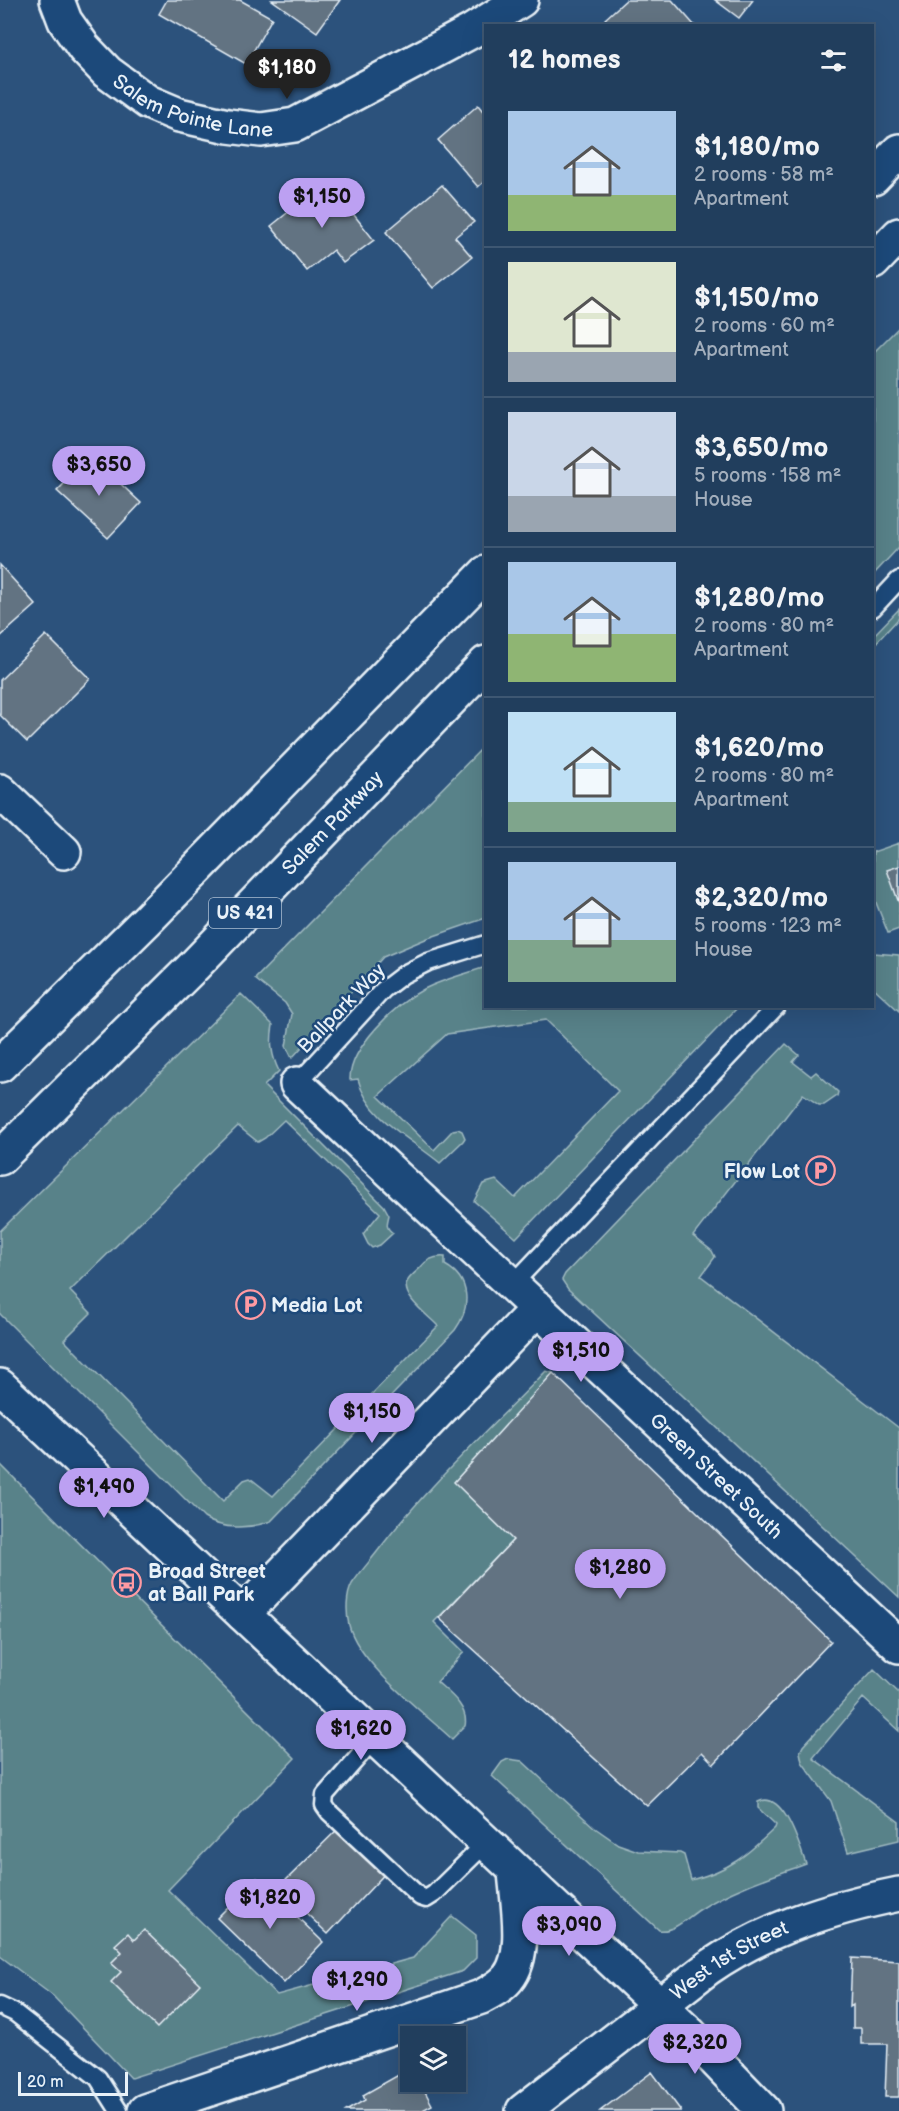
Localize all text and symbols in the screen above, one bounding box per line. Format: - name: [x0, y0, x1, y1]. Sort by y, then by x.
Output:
- icon: filters: [817, 44, 850, 77]
- text: 12 homes: [508, 45, 620, 76]
- pin: $1,180: [238, 49, 336, 100]
- text: $1,180: [258, 56, 316, 80]
- street label: Salem Pointe Lane: [108, 70, 275, 143]
- text: $1,180/mo: [694, 132, 820, 163]
- icon: home: [556, 135, 628, 207]
- text: 2 rooms · 58 m²: [694, 163, 834, 187]
- pin: $1,150: [273, 178, 371, 229]
- text: $1,150: [293, 185, 351, 209]
- text: Apartment: [694, 187, 789, 211]
- text: $1,150/mo: [694, 283, 819, 314]
- icon: home: [556, 286, 628, 358]
- text: 2 rooms · 60 m²: [694, 314, 835, 338]
- text: Apartment: [694, 338, 789, 362]
- text: $3,650/mo: [694, 433, 828, 464]
- icon: home: [556, 436, 628, 508]
- pin: $3,650: [50, 446, 148, 497]
- text: $3,650: [66, 453, 132, 477]
- text: 5 rooms · 158 m²: [694, 464, 841, 488]
- text: House: [694, 488, 753, 512]
- text: $1,280/mo: [694, 583, 824, 614]
- icon: home: [556, 586, 628, 658]
- text: 2 rooms · 80 m²: [694, 614, 834, 638]
- text: Apartment: [694, 638, 789, 662]
- text: $1,620/mo: [694, 733, 824, 764]
- icon: home: [556, 736, 628, 808]
- text: 2 rooms · 80 m²: [694, 764, 834, 788]
- street label: Salem Parkway: [277, 766, 388, 880]
- text: Apartment: [694, 788, 789, 812]
- text: $2,320/mo: [694, 883, 828, 914]
- icon: home: [556, 886, 628, 958]
- road number: US 421: [209, 898, 281, 928]
- text: 5 rooms · 123 m²: [694, 914, 842, 938]
- text: House: [694, 938, 753, 962]
- street label: Ballpark Way: [293, 959, 391, 1059]
- parking icon: Flow Lot: [805, 1155, 837, 1187]
- place label: Flow Lot: [724, 1160, 800, 1184]
- parking icon: Media Lot: [234, 1289, 266, 1321]
- place label: Media Lot: [271, 1294, 363, 1318]
- pin: $1,510: [532, 1332, 630, 1383]
- text: $1,510: [552, 1339, 610, 1363]
- pin: $1,150: [323, 1393, 421, 1444]
- text: $1,150: [343, 1400, 401, 1424]
- street label: Green Street South: [644, 1408, 787, 1544]
- pin: $1,490: [55, 1468, 153, 1519]
- text: $1,490: [73, 1475, 135, 1499]
- pin: $1,280: [571, 1549, 669, 1600]
- text: $1,280: [589, 1556, 651, 1580]
- place label: Broad Street at Ball Park: [148, 1560, 266, 1607]
- bus stop icon: Broad Street at Ball Park: [111, 1567, 143, 1599]
- pin: $1,620: [312, 1710, 410, 1761]
- text: $1,620: [330, 1717, 392, 1741]
- pin: $1,820: [221, 1879, 319, 1930]
- text: $1,820: [239, 1886, 301, 1910]
- pin: $3,090: [520, 1906, 618, 1957]
- text: $3,090: [536, 1913, 602, 1937]
- street label: West 1st Street: [666, 1916, 792, 2006]
- pin: $1,290: [308, 1961, 406, 2012]
- text: $1,290: [326, 1968, 388, 1992]
- pin: $2,320: [646, 2024, 744, 2075]
- map controls: [400, 2026, 466, 2092]
- button: layers: [400, 2026, 466, 2092]
- text: $2,320: [662, 2031, 728, 2055]
- scale bar: [18, 2069, 128, 2096]
- text: 20 m: [27, 2073, 63, 2092]

